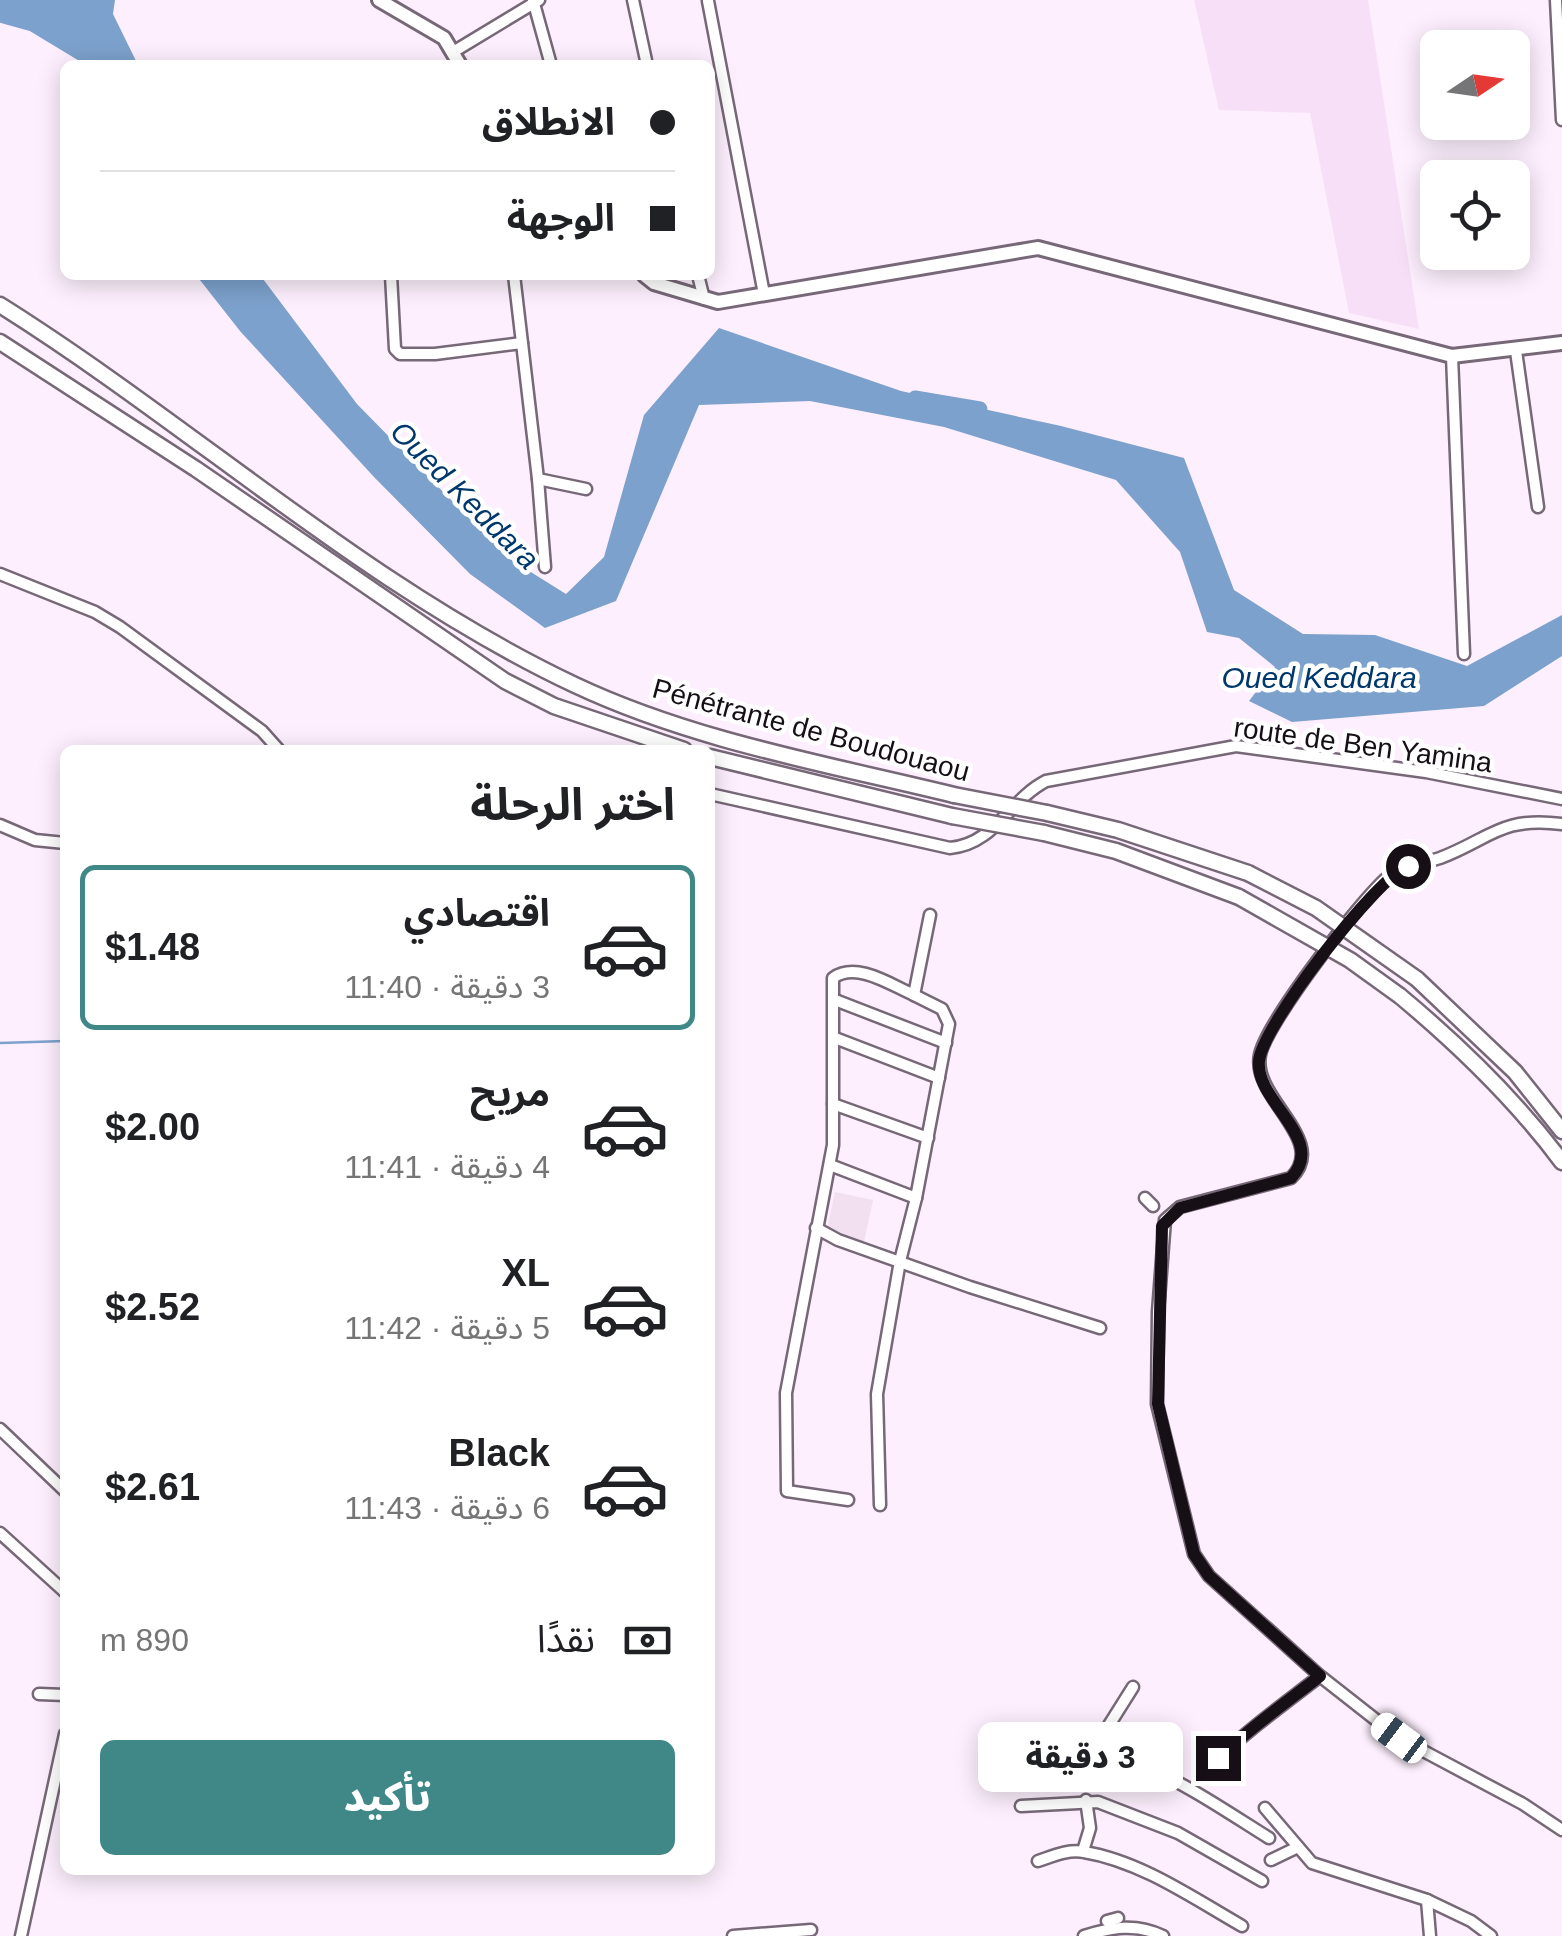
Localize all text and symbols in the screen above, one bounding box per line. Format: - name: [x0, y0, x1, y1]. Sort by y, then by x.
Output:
- north arrow: [1420, 30, 1530, 140]
- map controls: [1420, 30, 1530, 270]
- text: الانطلاق: [482, 101, 615, 143]
- button: locate: [1420, 160, 1530, 270]
- text: الوجهة: [507, 197, 615, 239]
- water label: Oued Keddara: [384, 414, 546, 576]
- water label: Oued Keddara: [1221, 661, 1417, 694]
- street label: Pénétrante de Boudouaou: [649, 673, 973, 787]
- street label: route de Ben Yamina: [1232, 712, 1495, 779]
- text: اختر الرحلة: [470, 779, 675, 830]
- route start: [1386, 844, 1431, 889]
- text: اقتصادي: [404, 892, 550, 934]
- icon: car: [580, 903, 670, 993]
- text: $1.48: [105, 926, 200, 968]
- text: 3 دقيقة · 11:40: [344, 969, 550, 1005]
- text: مريح: [470, 1072, 550, 1114]
- icon: car: [580, 1083, 670, 1173]
- text: $2.00: [105, 1106, 200, 1148]
- text: 4 دقيقة · 11:41: [344, 1149, 550, 1185]
- text: XL: [501, 1252, 550, 1294]
- icon: car: [580, 1263, 670, 1353]
- text: $2.52: [105, 1286, 200, 1328]
- text: 5 دقيقة · 11:42: [344, 1310, 550, 1346]
- text: Black: [449, 1432, 550, 1474]
- icon: car: [580, 1443, 670, 1533]
- text: $2.61: [105, 1466, 200, 1508]
- text: 6 دقيقة · 11:43: [344, 1490, 550, 1526]
- icon: cash: [620, 1613, 675, 1668]
- text: نقدًا: [537, 1618, 595, 1660]
- text: 890 m: [100, 1622, 189, 1658]
- car: [1366, 1708, 1432, 1768]
- callout: 3 دقيقة: [978, 1723, 1183, 1793]
- route end: [1196, 1736, 1241, 1781]
- text: 3 دقيقة: [1025, 1739, 1136, 1775]
- button: تأكيد: [100, 1740, 675, 1855]

